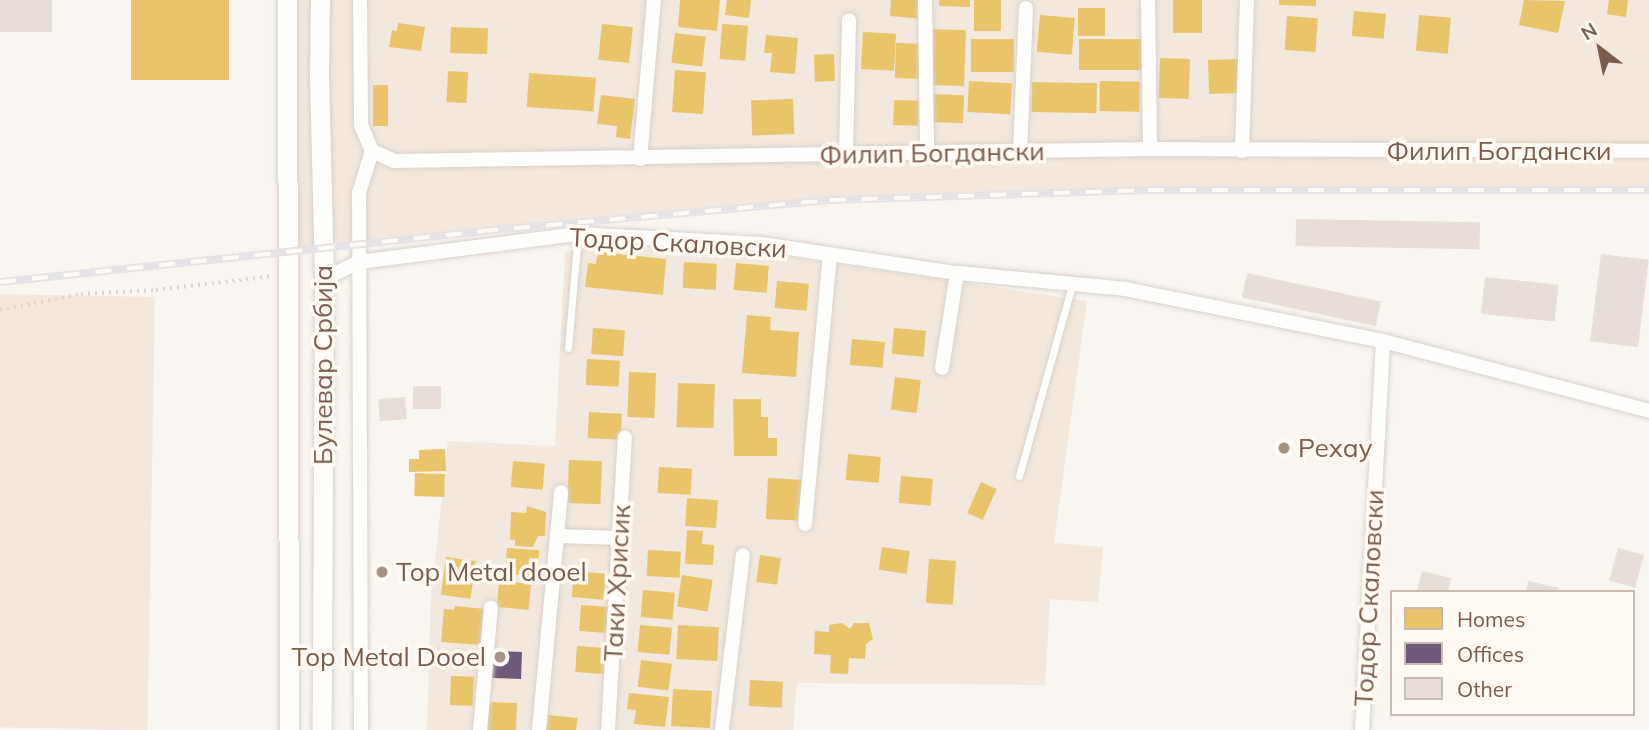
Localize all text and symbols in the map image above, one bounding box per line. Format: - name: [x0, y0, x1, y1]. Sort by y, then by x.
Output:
- north arrow: [1565, 14, 1635, 84]
- text: N: [1576, 17, 1601, 45]
- street label: Филип Богдански: [819, 135, 1045, 171]
- street label: Филип Богдански: [1386, 135, 1612, 167]
- street label: Тодор Скаловски: [569, 222, 787, 264]
- street label: Булевар Србија: [307, 265, 339, 465]
- place label: Рехау: [1298, 432, 1373, 464]
- marker: Рехау: [1276, 440, 1292, 456]
- street label: Тодор Скаловски: [1348, 489, 1390, 707]
- street label: Таки Хрисик: [597, 504, 637, 662]
- place label: Top Metal dooel: [396, 556, 587, 588]
- marker: Top Metal dooel: [374, 564, 390, 580]
- legend: [1390, 590, 1635, 716]
- text: Homes: [1457, 606, 1525, 632]
- place label: Top Metal Dooel: [291, 641, 486, 673]
- text: Offices: [1457, 641, 1524, 667]
- marker: Top Metal Dooel: [492, 649, 508, 665]
- text: Other: [1457, 676, 1512, 702]

